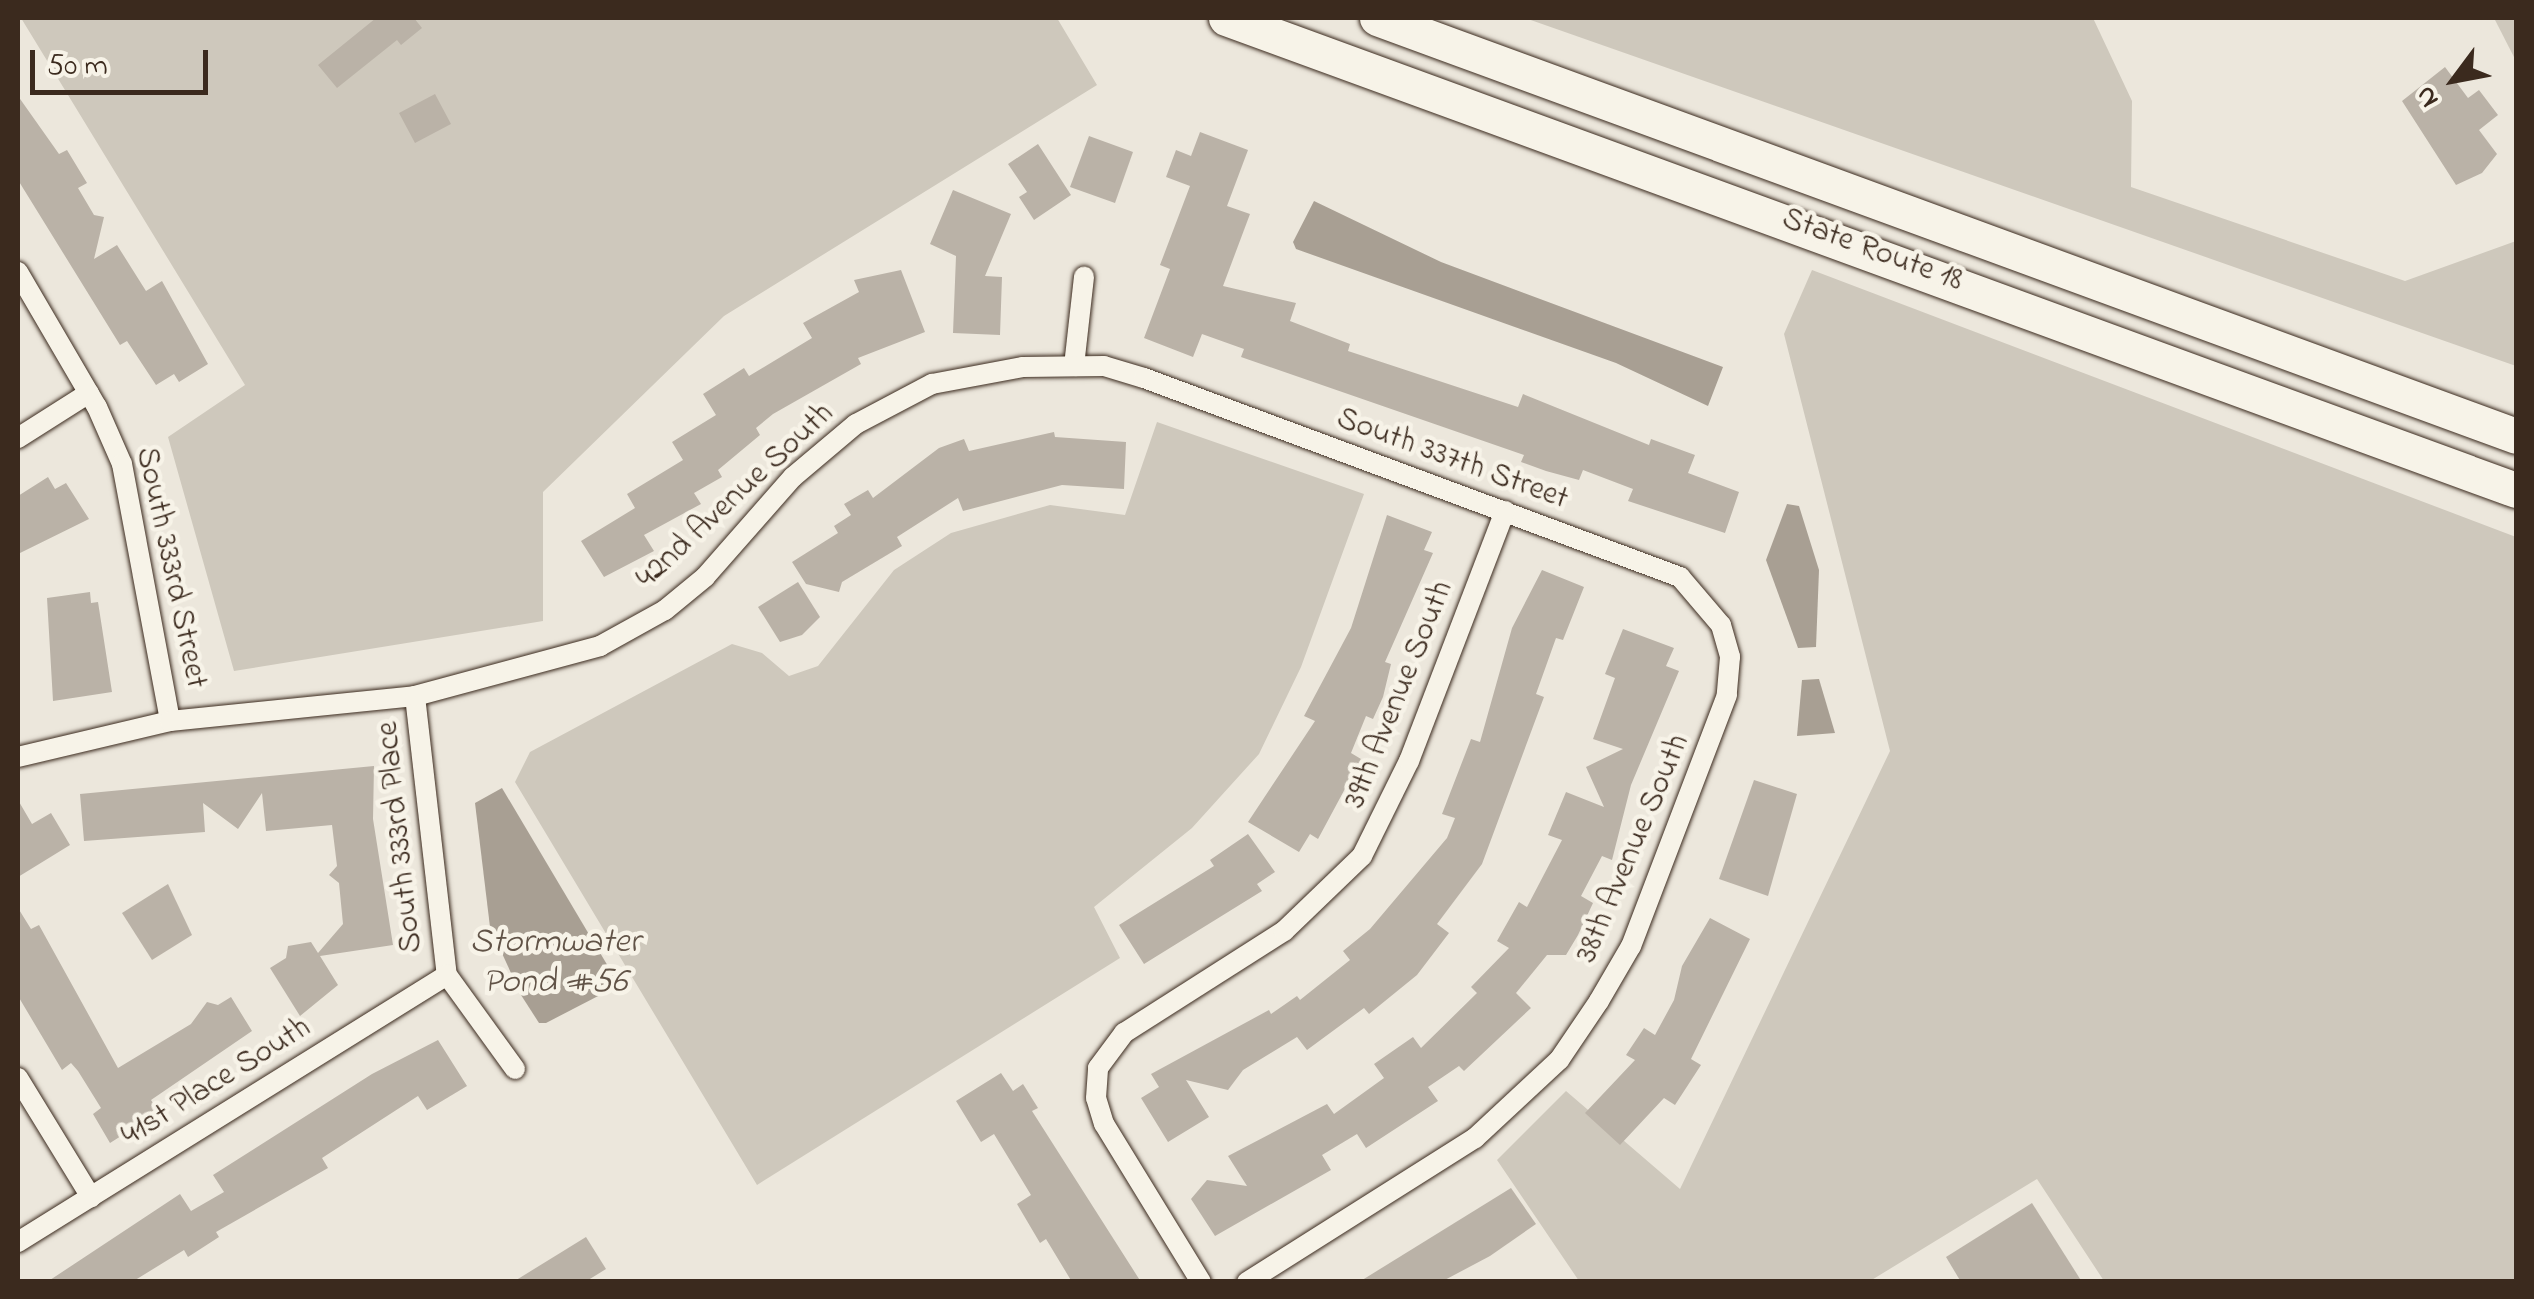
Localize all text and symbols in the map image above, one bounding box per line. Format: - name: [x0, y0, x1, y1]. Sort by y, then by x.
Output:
- scale bar: [35, 30, 212, 92]
- north arrow: [2404, 30, 2504, 130]
- text: 50 m: [47, 45, 108, 89]
- text: N: [2406, 77, 2451, 115]
- street label: State Route 18: [1776, 201, 1968, 301]
- street label: 42nd Avenue South: [629, 396, 843, 598]
- street label: South 337th Street: [1331, 400, 1573, 520]
- street label: South 333rd Street: [126, 444, 214, 692]
- street label: 39th Avenue South: [1337, 576, 1463, 814]
- street label: South 333rd Place: [370, 719, 432, 955]
- street label: 38th Avenue South: [1569, 729, 1699, 969]
- water label: Stormwater Pond #56: [470, 922, 640, 1004]
- street label: 41st Place South: [115, 1010, 319, 1156]

